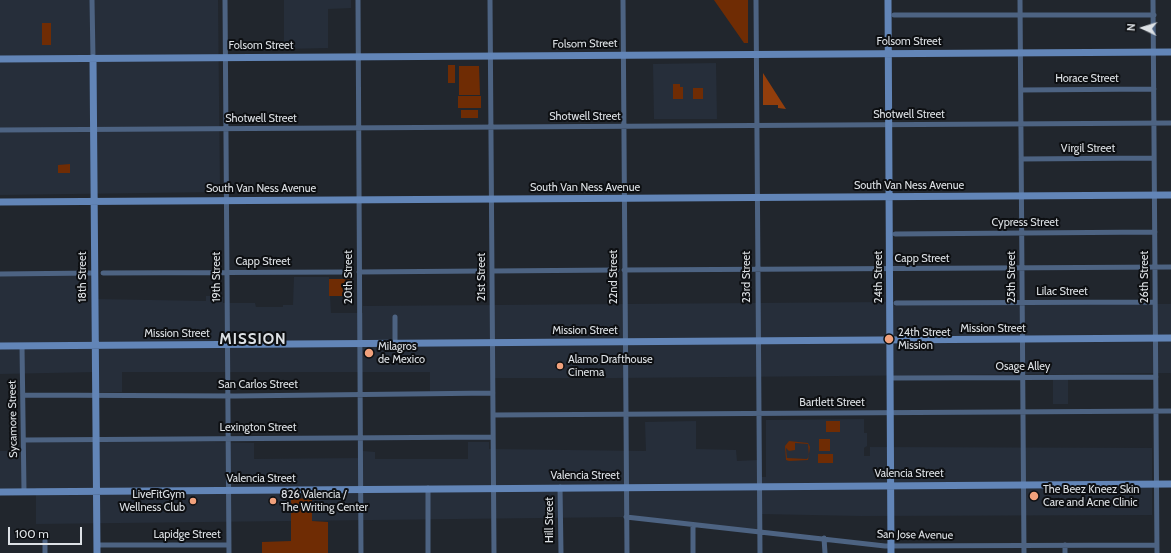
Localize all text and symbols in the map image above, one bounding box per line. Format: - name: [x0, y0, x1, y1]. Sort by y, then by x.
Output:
- north arrow: [1123, 8, 1163, 48]
- text: N: [1124, 23, 1138, 32]
- street label: Folsom Street: [877, 35, 941, 49]
- street label: Folsom Street: [552, 37, 618, 51]
- street label: Folsom Street: [229, 39, 293, 53]
- street label: Horace Street: [1055, 72, 1119, 86]
- street label: Shotwell Street: [873, 108, 945, 122]
- street label: Shotwell Street: [549, 110, 621, 124]
- street label: Shotwell Street: [225, 112, 297, 126]
- street label: Virgil Street: [1061, 142, 1115, 156]
- street label: South Van Ness Avenue: [854, 179, 964, 193]
- street label: South Van Ness Avenue: [530, 181, 640, 195]
- street label: South Van Ness Avenue: [206, 182, 316, 196]
- street label: Cypress Street: [991, 216, 1059, 230]
- street label: 20th Street: [342, 250, 356, 304]
- street label: 22nd Street: [607, 250, 621, 304]
- street label: 23rd Street: [740, 251, 754, 303]
- street label: 24th Street: [872, 251, 886, 303]
- street label: 25th Street: [1005, 251, 1019, 303]
- street label: 26th Street: [1138, 251, 1152, 303]
- street label: 18th Street: [76, 252, 90, 302]
- street label: 19th Street: [210, 252, 224, 302]
- street label: Capp Street: [894, 252, 950, 266]
- street label: 21st Street: [475, 253, 489, 301]
- street label: Capp Street: [235, 255, 291, 269]
- street label: Lilac Street: [1036, 285, 1088, 299]
- street label: Mission Street: [960, 322, 1026, 336]
- street label: Mission Street: [552, 324, 618, 338]
- place label: 24th Street Mission: [898, 326, 951, 352]
- street label: Mission Street: [144, 327, 210, 341]
- district label: MISSION: [219, 331, 287, 349]
- marker: 24th Street Mission: [883, 333, 895, 345]
- place label: Milagros de Mexico: [378, 340, 425, 366]
- marker: Milagros de Mexico: [363, 347, 375, 359]
- place label: Alamo Drafthouse Cinema: [568, 353, 653, 379]
- street label: Osage Alley: [996, 360, 1050, 374]
- marker: Alamo Drafthouse Cinema: [555, 361, 565, 371]
- street label: San Carlos Street: [218, 378, 298, 392]
- street label: Sycamore Street: [6, 380, 20, 458]
- street label: Bartlett Street: [799, 396, 865, 410]
- street label: Lexington Street: [220, 421, 296, 435]
- street label: Valencia Street: [874, 467, 944, 481]
- street label: Valencia Street: [550, 469, 620, 483]
- street label: Valencia Street: [226, 472, 296, 486]
- place label: The Beez Kneez Skin Care and Acne Clinic: [1043, 483, 1139, 509]
- place label: LiveFitGym Wellness Club: [120, 488, 185, 514]
- place label: 826 Valencia / The Writing Center: [281, 488, 368, 514]
- marker: The Beez Kneez Skin Care and Acne Clinic: [1028, 490, 1040, 502]
- marker: LiveFitGym Wellness Club: [188, 496, 198, 506]
- marker: 826 Valencia / The Writing Center: [268, 496, 278, 506]
- street label: Hill Street: [543, 497, 557, 543]
- scale bar: [10, 519, 84, 545]
- text: 100 m: [15, 526, 49, 541]
- street label: Lapidge Street: [153, 528, 221, 542]
- street label: San Jose Avenue: [877, 528, 953, 542]

